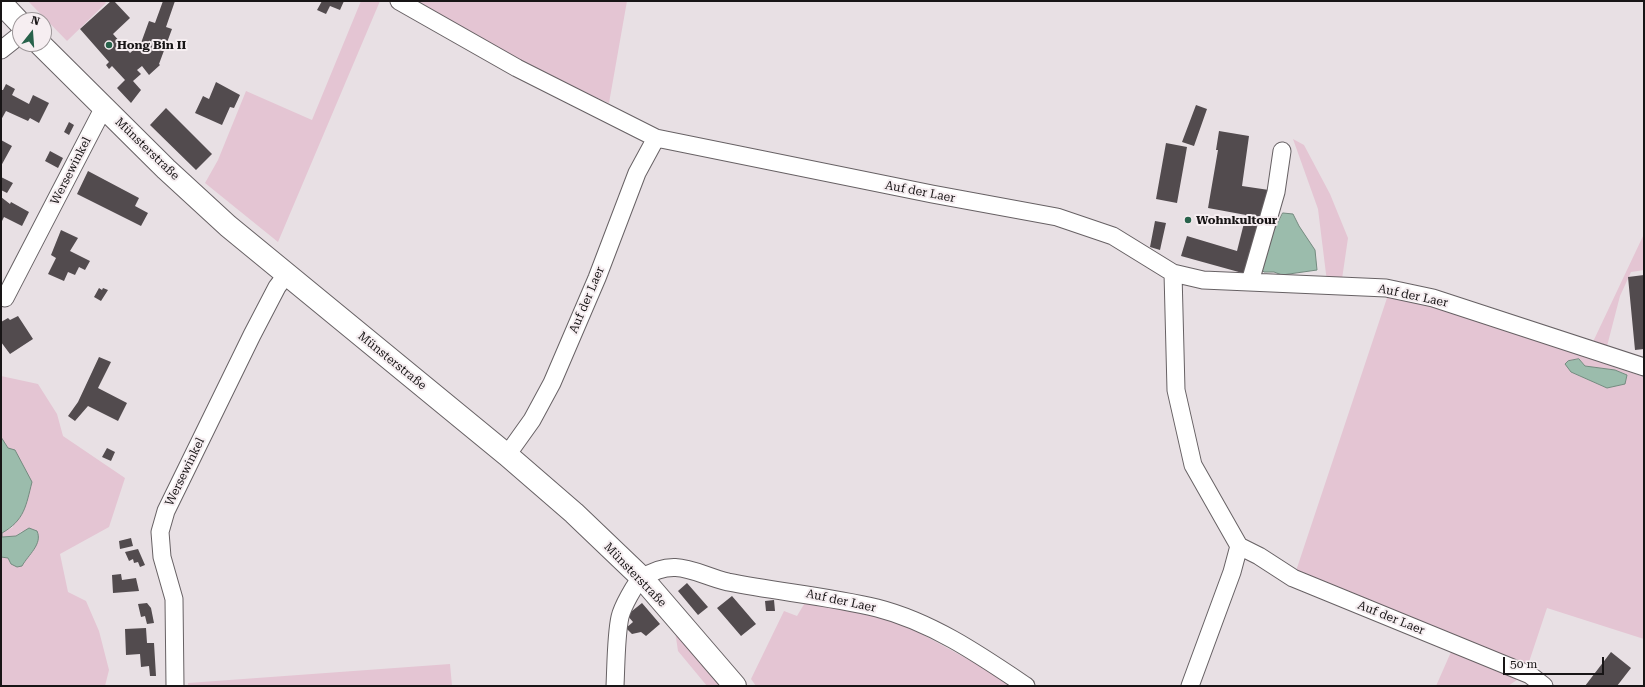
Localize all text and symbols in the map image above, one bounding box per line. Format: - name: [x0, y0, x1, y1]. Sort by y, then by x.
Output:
- north arrow: [12, 12, 52, 52]
- text: N: [29, 14, 41, 28]
- place label: Hong Bin II: [117, 38, 186, 52]
- marker: Hong Bin II: [104, 40, 114, 50]
- street label: Münsterstraße: [112, 115, 182, 183]
- street label: Wersewinkel: [48, 135, 94, 207]
- street label: Auf der Laer: [884, 178, 956, 206]
- place label: Wohnkultour: [1196, 213, 1277, 227]
- marker: Wohnkultour: [1183, 215, 1193, 225]
- street label: Auf der Laer: [566, 264, 608, 336]
- street label: Auf der Laer: [1377, 282, 1449, 310]
- street label: Münsterstraße: [355, 329, 429, 393]
- street label: Wersewinkel: [162, 436, 208, 508]
- street label: Münsterstraße: [601, 540, 669, 610]
- street label: Auf der Laer: [805, 587, 877, 615]
- street label: Auf der Laer: [1355, 598, 1427, 638]
- scale bar: [1505, 649, 1606, 675]
- text: 50 m: [1510, 657, 1537, 671]

